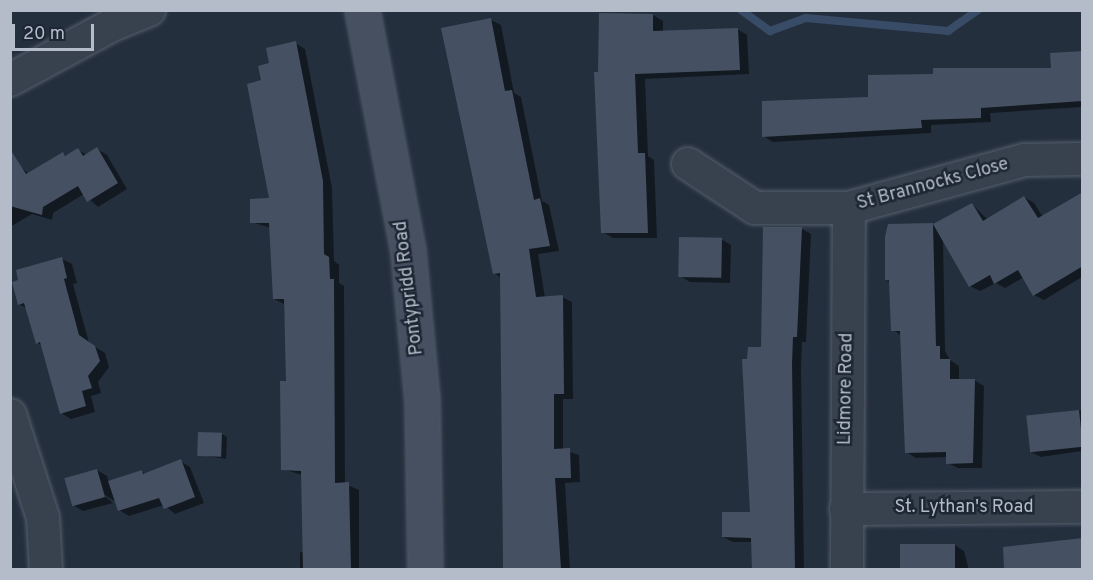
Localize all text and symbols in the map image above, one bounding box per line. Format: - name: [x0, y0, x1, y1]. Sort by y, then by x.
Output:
- scale bar: [15, 12, 98, 50]
- text: 20 m: [23, 23, 65, 46]
- street label: St Brannocks Close: [855, 154, 1011, 216]
- street label: Pontypridd Road: [391, 220, 429, 356]
- street label: Lidmore Road: [835, 333, 859, 445]
- street label: St. Lythan's Road: [894, 497, 1034, 519]

